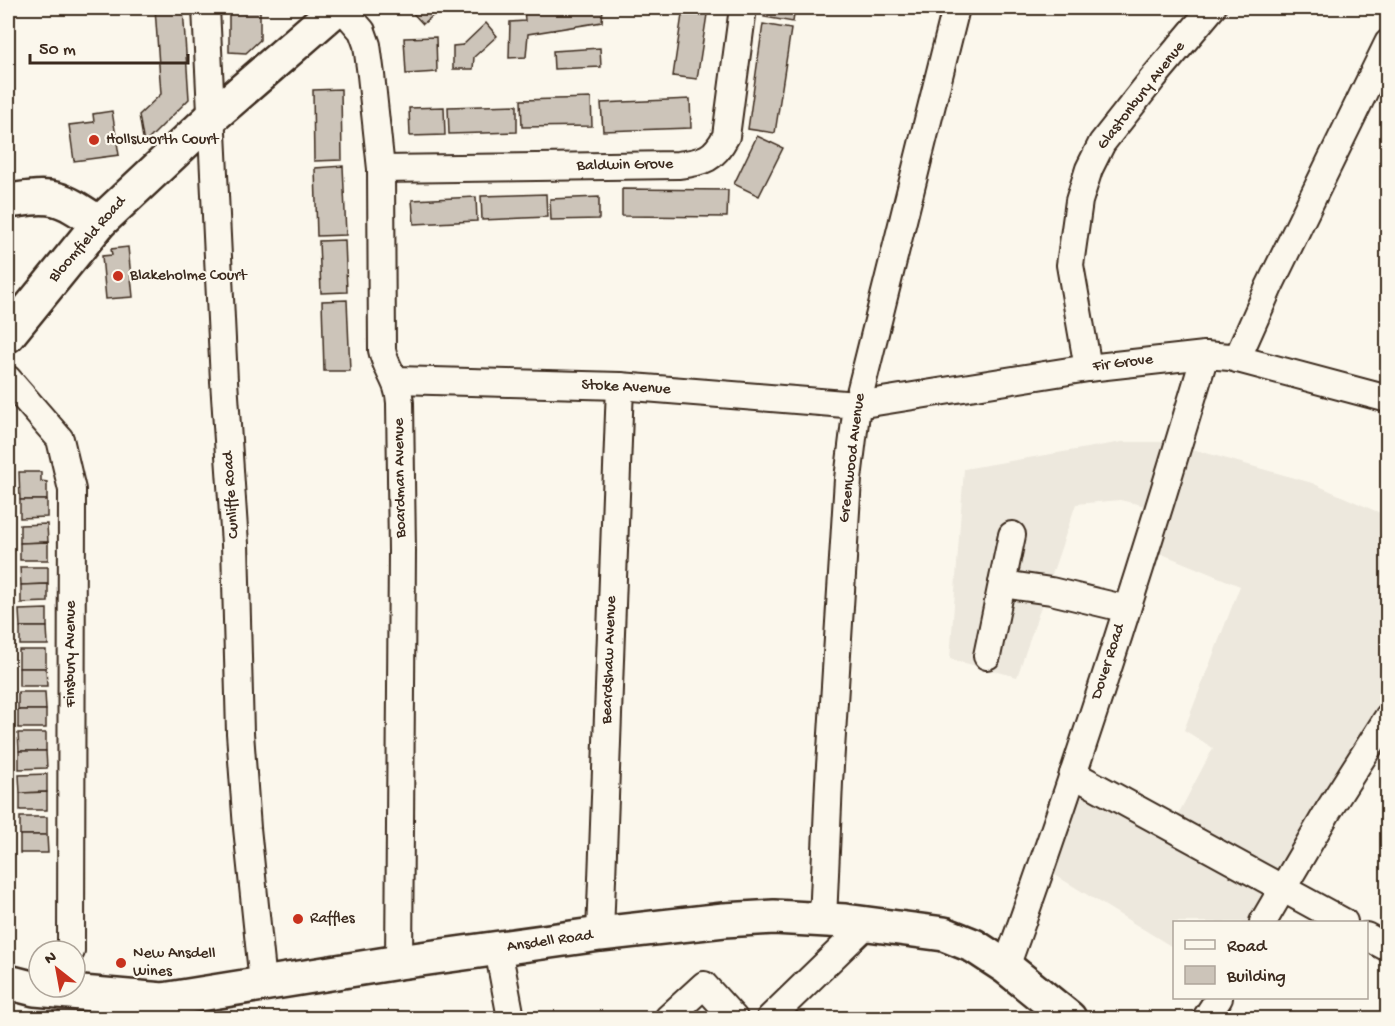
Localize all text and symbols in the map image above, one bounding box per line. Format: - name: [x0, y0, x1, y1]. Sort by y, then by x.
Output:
- scale bar: [30, 27, 188, 65]
- street label: Glastonbury Avenue: [1094, 37, 1191, 154]
- text: 50 m: [39, 40, 76, 61]
- place label: Hollsworth Court: [106, 131, 220, 150]
- marker: Hollsworth Court: [87, 133, 101, 147]
- street label: Baldwin Grove: [576, 156, 674, 176]
- street label: Bloomfield Road: [45, 192, 132, 288]
- place label: Blakeholme Court: [129, 267, 248, 286]
- marker: Blakeholme Court: [111, 269, 125, 283]
- street label: Fir Grove: [1091, 351, 1155, 377]
- street label: Stoke Avenue: [581, 376, 672, 400]
- street label: Greenwood Avenue: [836, 392, 870, 524]
- street label: Boardman Avenue: [390, 417, 412, 539]
- street label: Cunliffe Road: [219, 449, 245, 539]
- street label: Beardshaw Avenue: [598, 595, 622, 725]
- street label: Finsbury Avenue: [62, 600, 81, 708]
- street label: Dover Road: [1088, 620, 1131, 703]
- place label: Raffles: [310, 910, 356, 929]
- marker: Raffles: [291, 912, 305, 926]
- legend: [1173, 921, 1368, 999]
- street label: Ansdell Road: [506, 926, 596, 957]
- text: Road: [1227, 937, 1268, 958]
- north arrow: [27, 939, 87, 999]
- place label: New Ansdell Wines: [133, 945, 216, 982]
- text: N: [42, 948, 61, 970]
- marker: New Ansdell Wines: [114, 956, 128, 970]
- text: Building: [1226, 967, 1286, 988]

